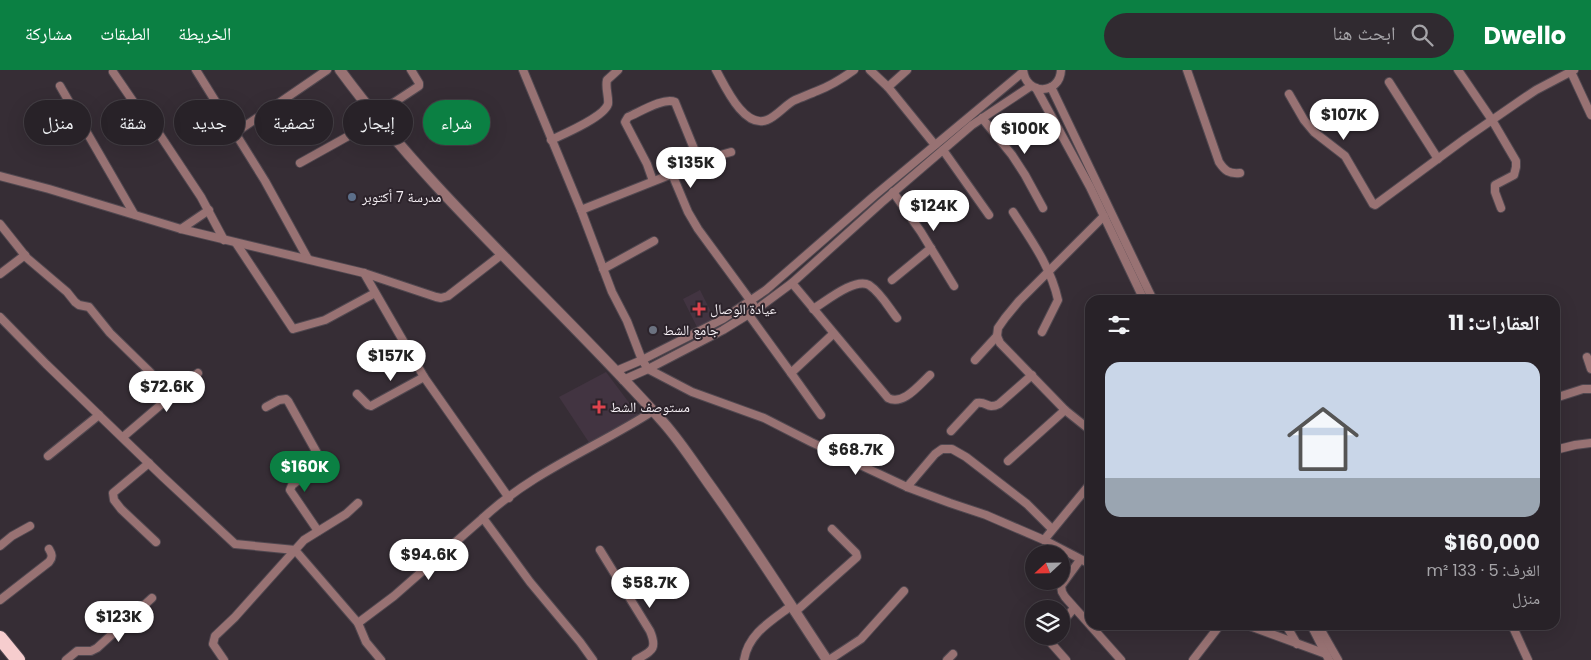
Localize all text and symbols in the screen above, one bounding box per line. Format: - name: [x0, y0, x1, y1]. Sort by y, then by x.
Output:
- search box: [1104, 13, 1454, 58]
- text: Dwello: [1484, 19, 1566, 52]
- text: ابحث هنا: [1333, 20, 1396, 47]
- text: مشاركة: [25, 21, 72, 46]
- text: الطبقات: [100, 21, 150, 46]
- text: الخريطة: [178, 21, 231, 46]
- icon: search: [1408, 21, 1436, 49]
- pin: $107K: [1309, 98, 1379, 141]
- chip: منزل: [24, 100, 91, 145]
- chip: شقة: [101, 100, 164, 145]
- chip: جديد: [174, 100, 245, 145]
- chip: تصفية: [255, 100, 333, 145]
- chip: إيجار: [343, 100, 413, 145]
- chip: شراء: [423, 100, 490, 145]
- text: $107K: [1321, 103, 1367, 126]
- pin: $100K: [990, 112, 1060, 155]
- text: $100K: [1001, 117, 1049, 140]
- pin: $135K: [656, 146, 726, 189]
- text: $135K: [667, 151, 715, 174]
- place label: مدرسة 7 أكتوبر: [361, 187, 441, 207]
- pin: $124K: [899, 190, 969, 232]
- marker: مدرسة 7 أكتوبر: [346, 191, 358, 203]
- text: $124K: [910, 194, 958, 217]
- place label: عيادة الوصال: [710, 299, 777, 319]
- marker: عيادة الوصال: [692, 302, 706, 316]
- text: العقارات: 11: [1448, 308, 1540, 337]
- icon: filters: [1105, 311, 1133, 339]
- place label: جامع الشط: [663, 320, 719, 340]
- marker: جامع الشط: [647, 324, 659, 336]
- pin: $157K: [356, 340, 426, 382]
- text: $157K: [368, 344, 414, 367]
- pin: $72.6K: [126, 370, 208, 413]
- text: $72.6K: [140, 375, 194, 398]
- icon: home: [1278, 394, 1368, 484]
- place label: مستوصف الشط: [610, 397, 690, 417]
- marker: مستوصف الشط: [592, 400, 606, 414]
- pin: $68.7K: [815, 434, 897, 476]
- text: $68.7K: [828, 438, 884, 461]
- pin: $160K: [270, 450, 340, 493]
- text: $160K: [281, 455, 329, 478]
- text: $160,000: [1444, 528, 1540, 557]
- pin: $94.6K: [388, 538, 470, 581]
- text: $94.6K: [400, 543, 458, 566]
- north arrow: [1025, 545, 1070, 590]
- map controls: [1025, 545, 1070, 645]
- text: الغرف: 5 · 133 m²: [1426, 559, 1540, 582]
- pin: $58.7K: [609, 566, 691, 609]
- text: $58.7K: [622, 571, 678, 594]
- text: منزل: [1512, 587, 1540, 610]
- pin: $123K: [84, 600, 154, 643]
- button: layers: [1025, 600, 1070, 645]
- text: $123K: [96, 605, 142, 628]

